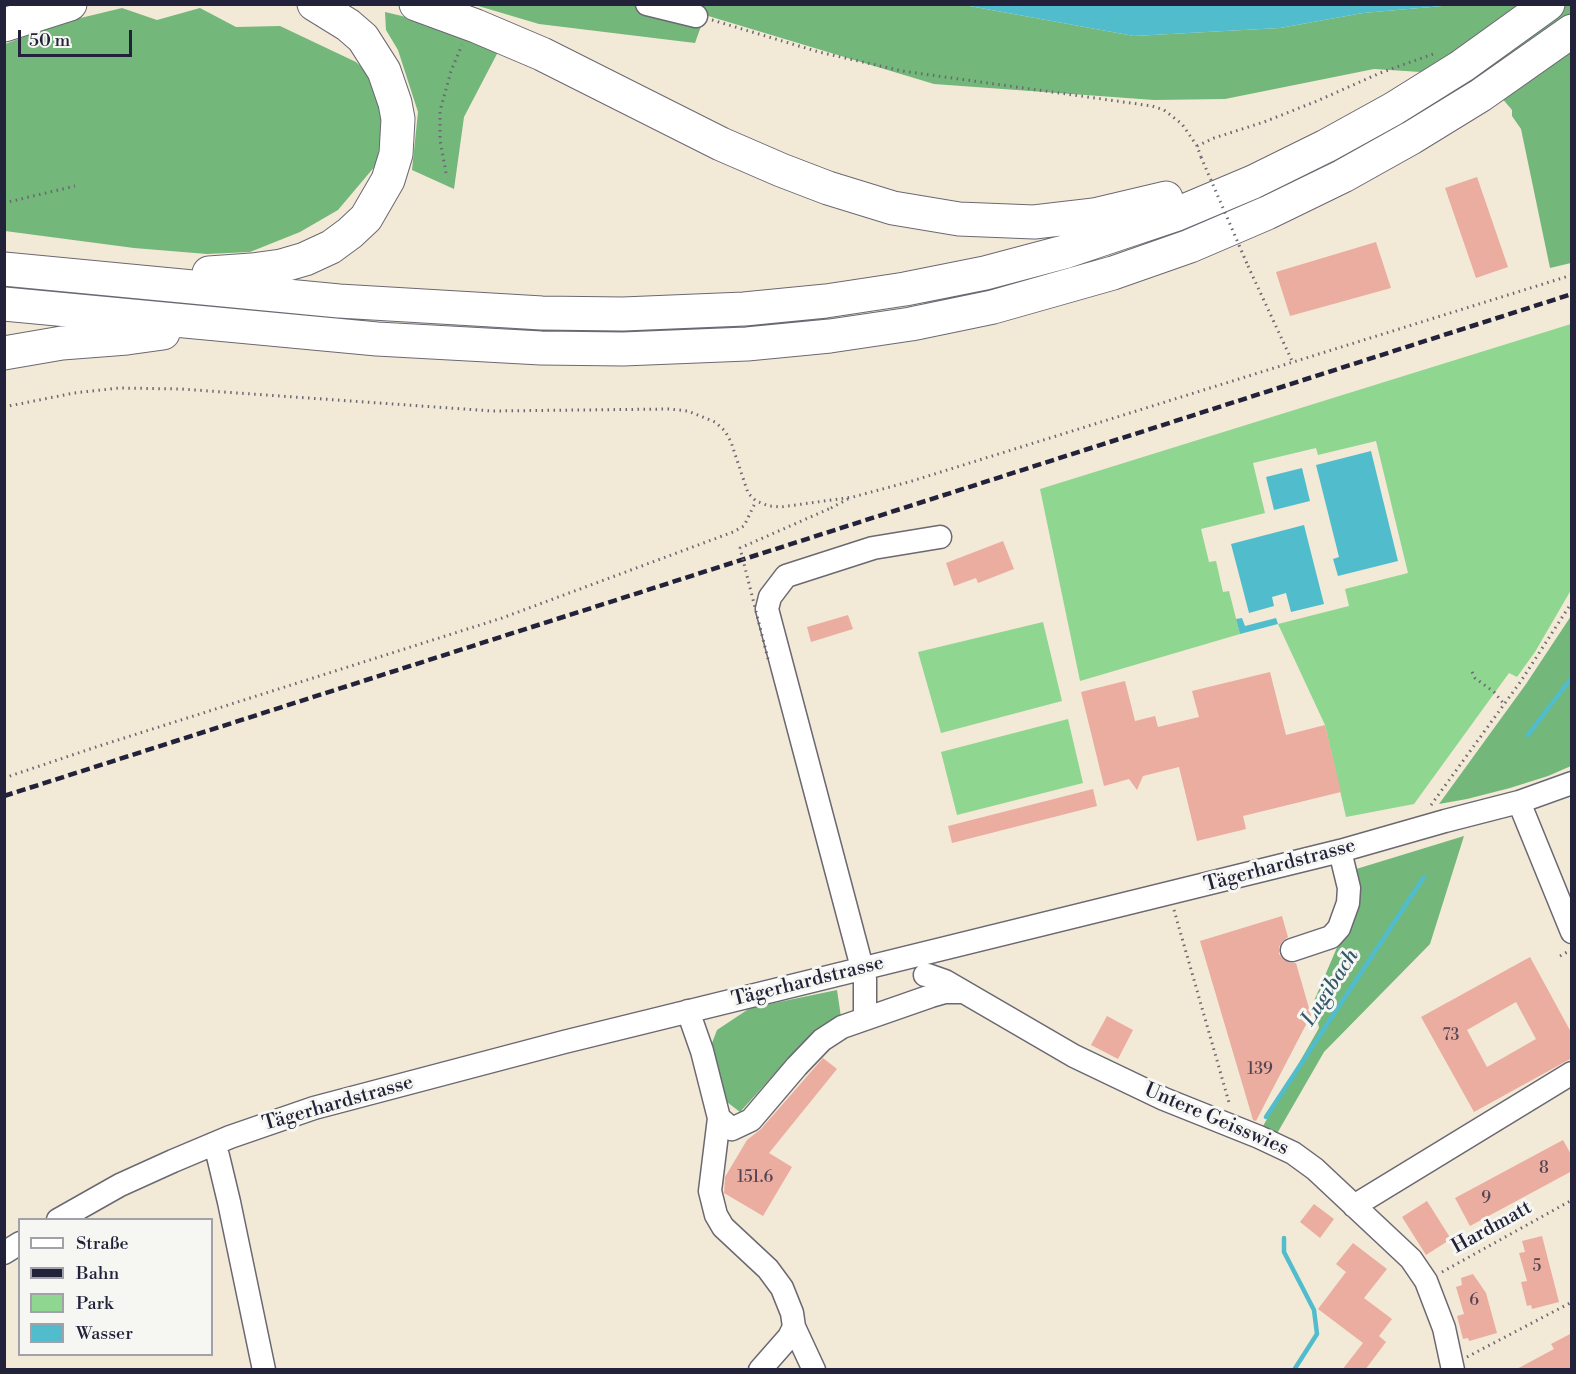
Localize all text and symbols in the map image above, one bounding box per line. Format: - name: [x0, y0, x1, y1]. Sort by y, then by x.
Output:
- scale bar: [21, 18, 135, 56]
- text: 50 m: [29, 29, 70, 52]
- street label: Tägerhardstrasse: [1202, 834, 1358, 898]
- water label: Lugibach: [1297, 945, 1365, 1031]
- street label: Tägerhardstrasse: [730, 952, 886, 1012]
- house number: 73: [1443, 1026, 1459, 1046]
- house number: 139: [1247, 1060, 1273, 1080]
- street label: Tägerhardstrasse: [260, 1071, 416, 1137]
- street label: Untere Geisswies: [1140, 1079, 1292, 1161]
- house number: 8: [1539, 1159, 1549, 1179]
- house number: 151.6: [737, 1168, 773, 1188]
- house number: 9: [1481, 1189, 1491, 1209]
- street label: Hardmatt: [1448, 1196, 1536, 1260]
- legend: [18, 1218, 213, 1356]
- text: Straße: [76, 1232, 129, 1255]
- house number: 5: [1533, 1257, 1541, 1277]
- text: Bahn: [76, 1262, 119, 1285]
- house number: 6: [1469, 1291, 1479, 1311]
- text: Park: [76, 1292, 113, 1315]
- text: Wasser: [76, 1322, 133, 1345]

